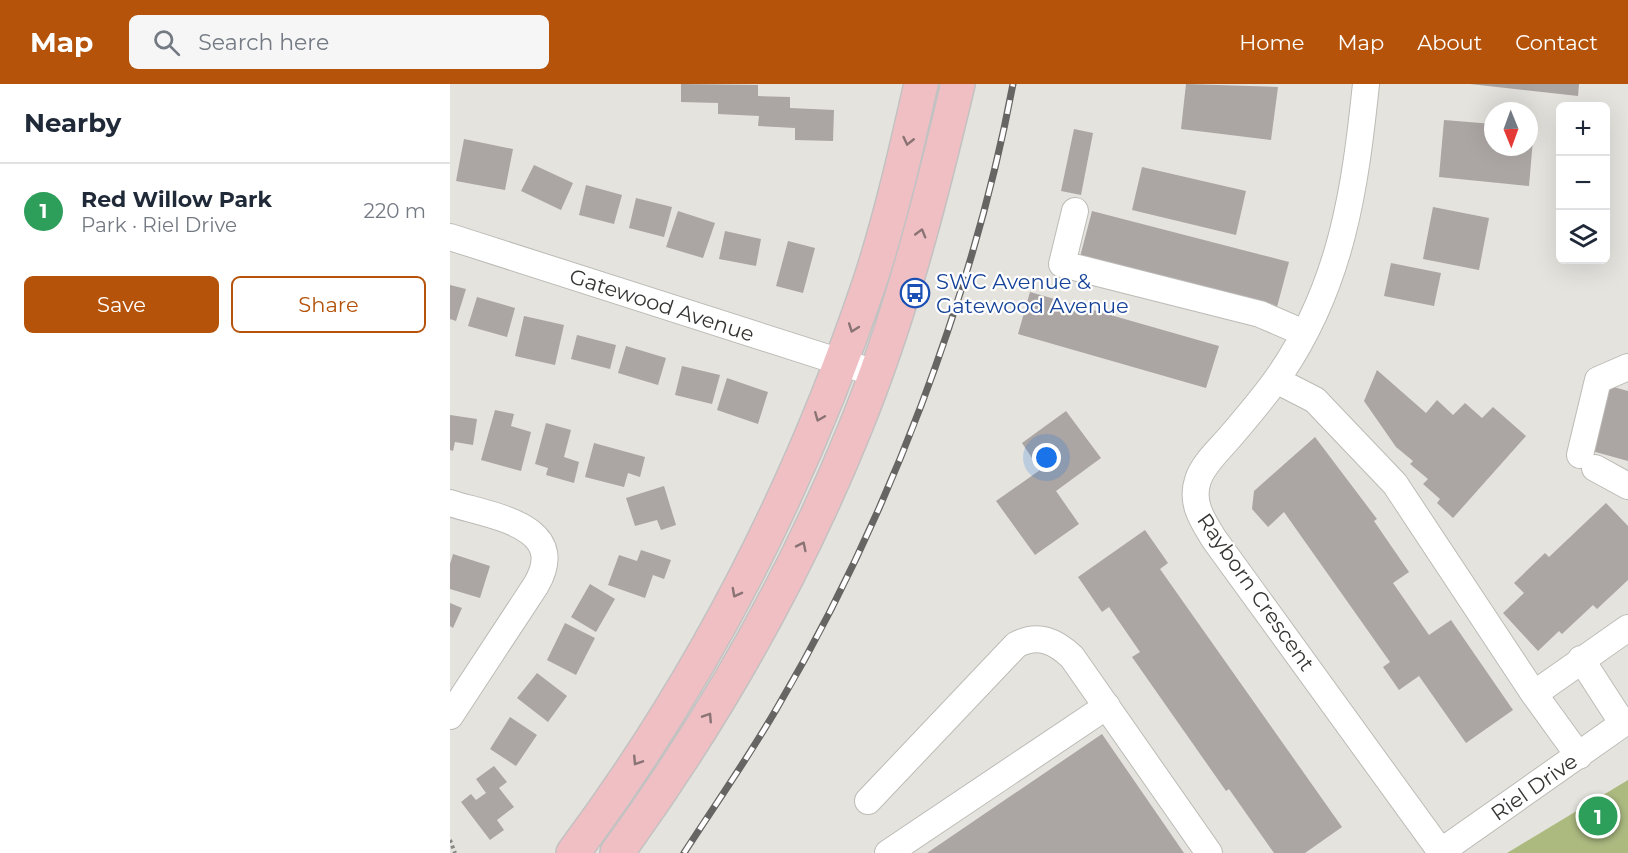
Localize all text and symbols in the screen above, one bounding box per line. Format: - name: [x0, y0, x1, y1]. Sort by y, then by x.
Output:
- search box: [129, 15, 549, 69]
- text: Map: [30, 25, 93, 59]
- icon: search: [150, 26, 183, 59]
- text: Search here: [198, 29, 329, 56]
- text: Home: [1239, 30, 1304, 55]
- text: Map: [1337, 30, 1384, 55]
- text: About: [1417, 30, 1482, 55]
- text: Contact: [1515, 30, 1598, 55]
- north arrow: [1484, 102, 1538, 156]
- map controls: [1556, 102, 1610, 264]
- button: +: [1556, 102, 1610, 156]
- text: Nearby: [24, 107, 121, 139]
- one-way arrow: [902, 136, 915, 146]
- button: −: [1556, 156, 1610, 210]
- text: Red Willow Park: [81, 186, 272, 213]
- text: 1: [40, 199, 47, 223]
- text: 220 m: [364, 199, 426, 223]
- button: layers: [1556, 210, 1610, 264]
- text: Park · Riel Drive: [81, 213, 237, 237]
- one-way arrow: [914, 228, 926, 239]
- street label: Gatewood Avenue: [567, 263, 757, 347]
- place label: SWC Avenue & Gatewood Avenue: [936, 269, 1129, 318]
- button: Save: [24, 276, 219, 333]
- button: Share: [231, 276, 426, 333]
- bus stop icon: SWC Avenue & Gatewood Avenue: [899, 277, 931, 309]
- one-way arrow: [848, 322, 860, 333]
- one-way arrow: [814, 411, 826, 422]
- your location: [1032, 443, 1061, 472]
- street label: Rayborn Crescent: [1192, 508, 1320, 676]
- one-way arrow: [795, 542, 806, 553]
- one-way arrow: [732, 587, 743, 598]
- one-way arrow: [701, 713, 712, 724]
- street label: Riel Drive: [1486, 748, 1582, 826]
- one-way arrow: [632, 755, 644, 765]
- pin: 1: [1578, 794, 1618, 838]

